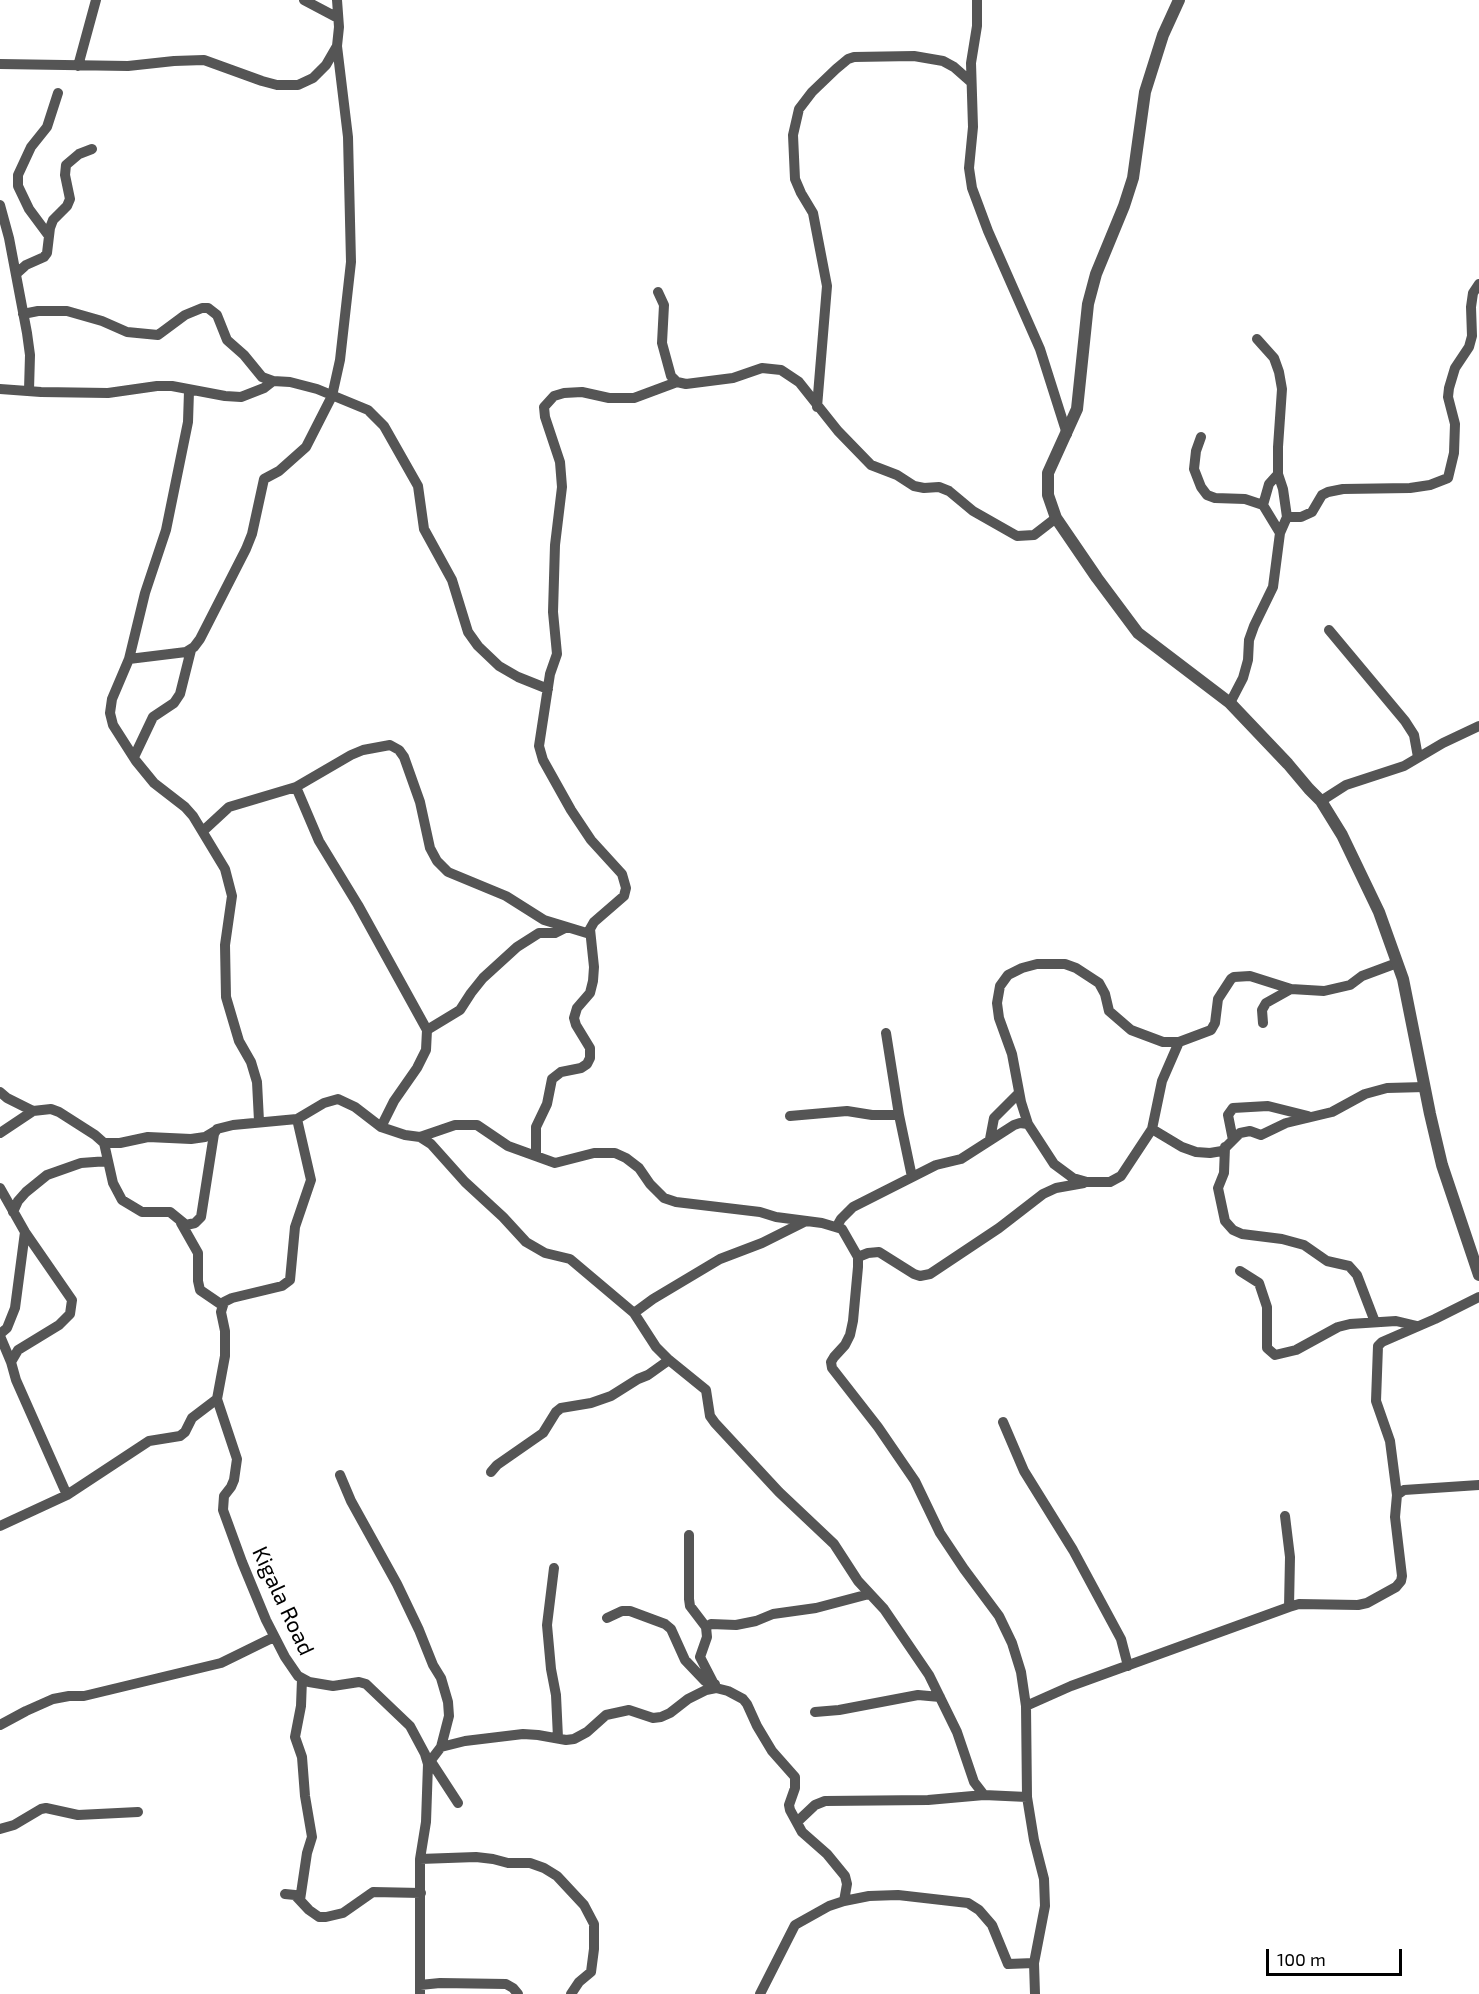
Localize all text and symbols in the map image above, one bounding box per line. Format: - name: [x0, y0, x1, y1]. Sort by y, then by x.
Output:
- street label: Kigala Road: [246, 1542, 320, 1660]
- scale bar: [1269, 1937, 1406, 1975]
- text: 100 m: [1277, 1948, 1326, 1970]

